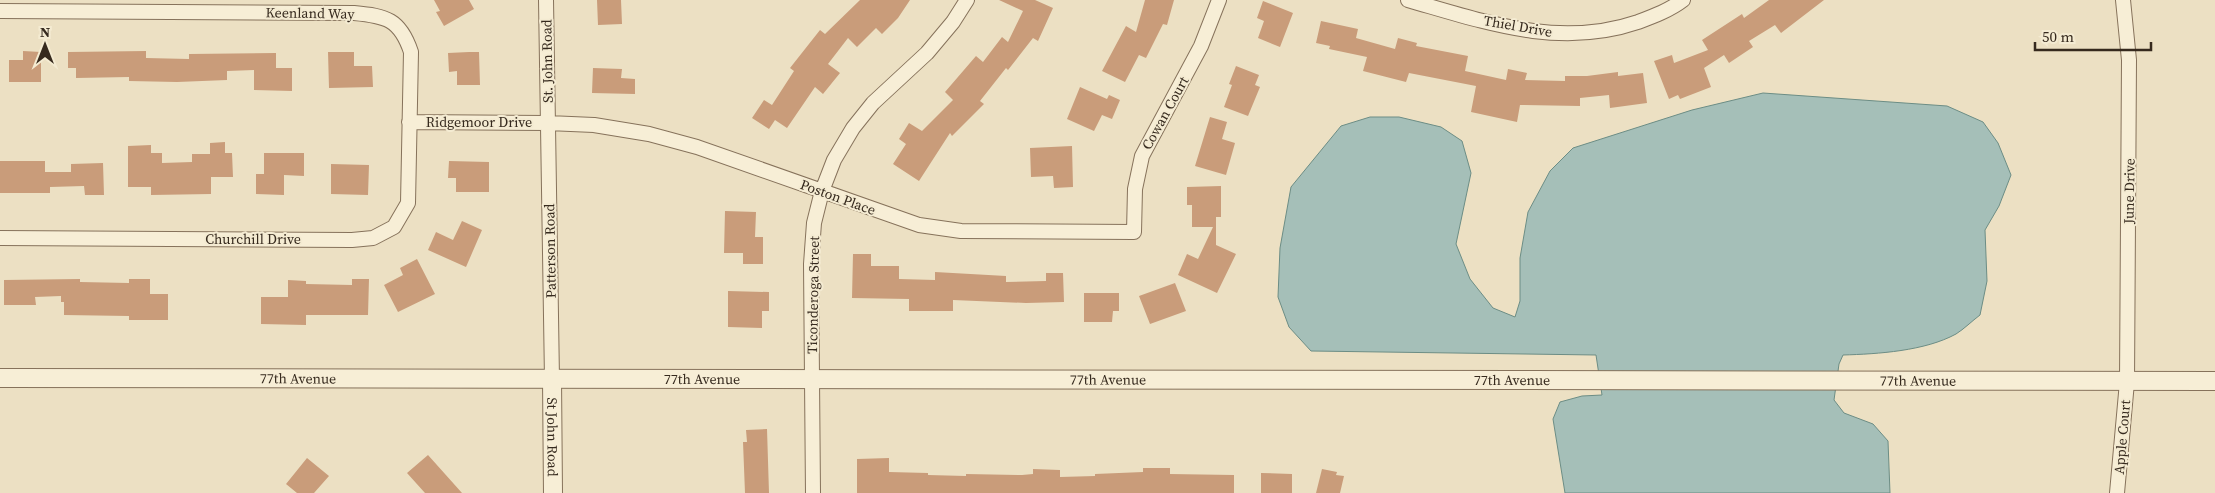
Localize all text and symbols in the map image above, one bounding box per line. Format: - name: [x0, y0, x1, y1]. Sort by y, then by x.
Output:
- street label: Keenland Way: [265, 2, 355, 24]
- street label: Thiel Drive: [1482, 10, 1554, 42]
- street label: St. John Road: [536, 19, 558, 103]
- north arrow: [20, 20, 70, 70]
- scale bar: [2035, 20, 2151, 52]
- text: N: [40, 22, 50, 42]
- text: 50 m: [2042, 26, 2074, 47]
- street label: Cowan Court: [1137, 72, 1194, 153]
- street label: Ridgemoor Drive: [426, 112, 532, 132]
- street label: June Drive: [2118, 158, 2140, 225]
- street label: Poston Place: [797, 174, 879, 220]
- street label: Patterson Road: [539, 203, 561, 299]
- street label: Churchill Drive: [205, 229, 301, 249]
- street label: Ticonderoga Street: [802, 236, 824, 354]
- street label: 77th Avenue: [260, 368, 336, 388]
- street label: 77th Avenue: [664, 369, 740, 389]
- street label: 77th Avenue: [1070, 369, 1146, 390]
- street label: 77th Avenue: [1474, 370, 1550, 390]
- street label: 77th Avenue: [1880, 371, 1956, 391]
- street label: St John Road: [542, 397, 563, 477]
- street label: Apple Court: [2109, 398, 2135, 475]

